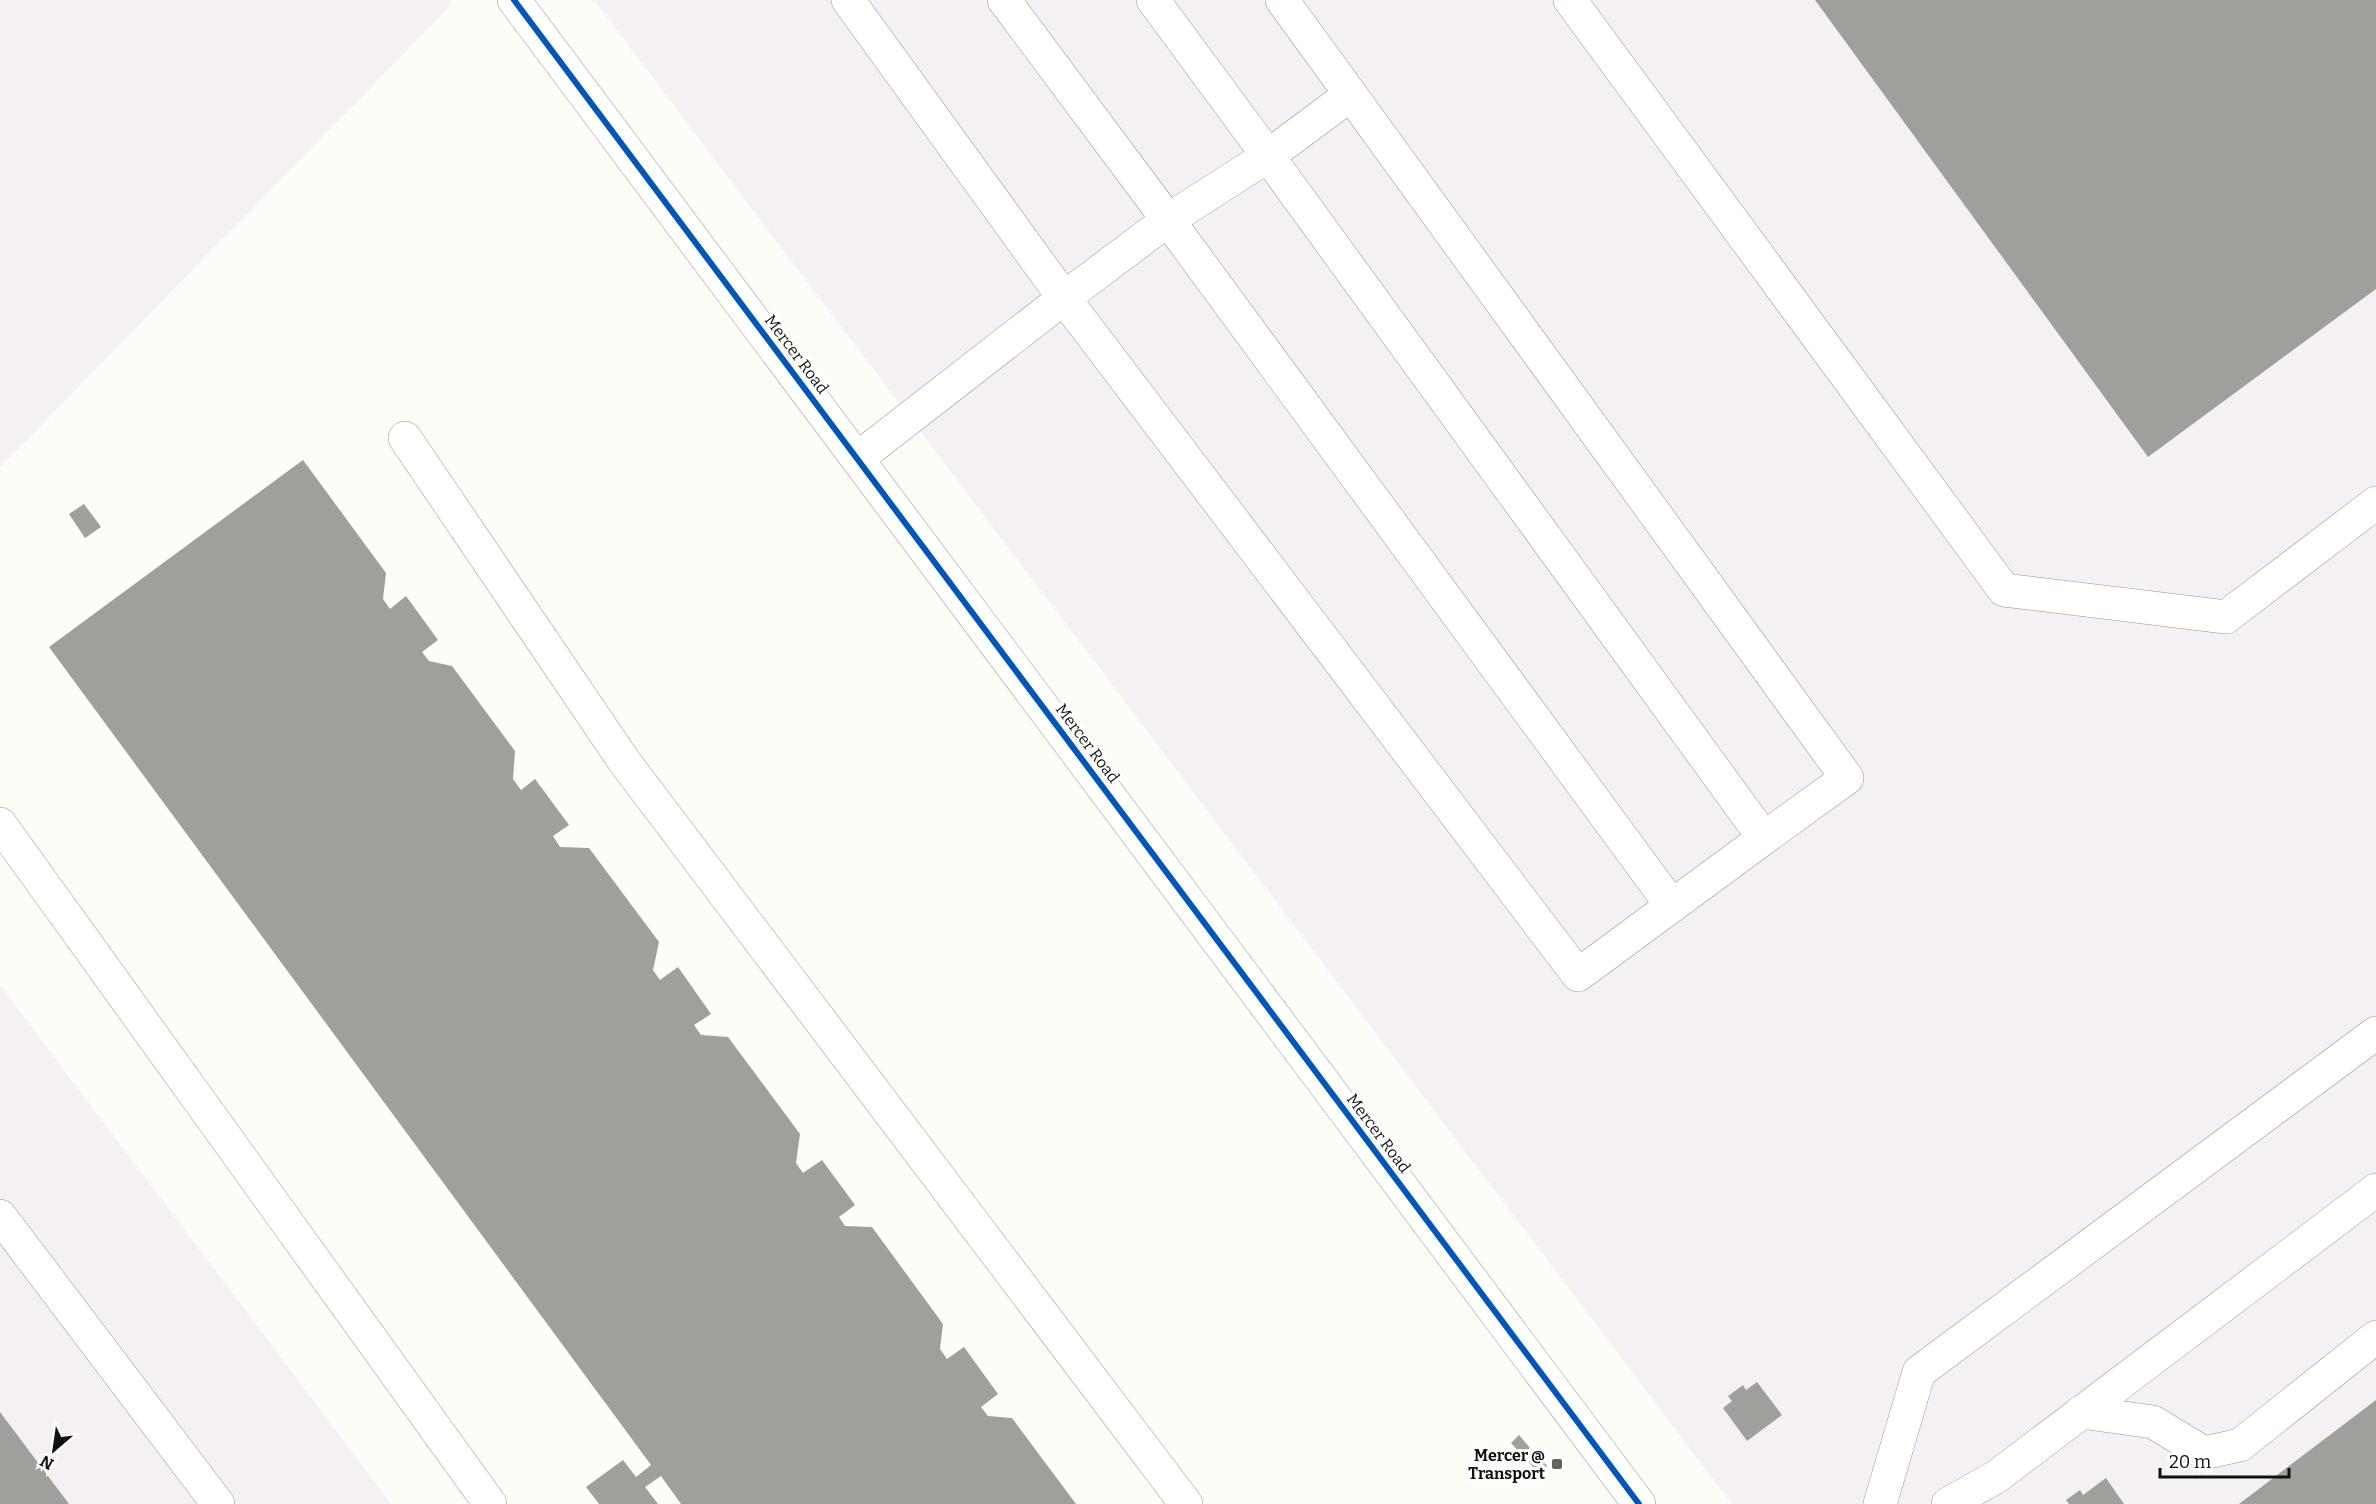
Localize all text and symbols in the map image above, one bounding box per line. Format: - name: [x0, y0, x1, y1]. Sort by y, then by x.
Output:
- street label: Mercer Road: [761, 311, 833, 398]
- street label: Mercer Road: [1052, 700, 1124, 787]
- street label: Mercer Road: [1343, 1090, 1415, 1177]
- north arrow: [24, 1420, 84, 1480]
- scale bar: [2160, 1441, 2289, 1479]
- place label: Mercer @ Transport: [1468, 1446, 1546, 1483]
- text: N: [37, 1451, 57, 1474]
- text: 20 m: [2169, 1451, 2211, 1473]
- marker: Mercer @ Transport: [1550, 1457, 1564, 1471]

